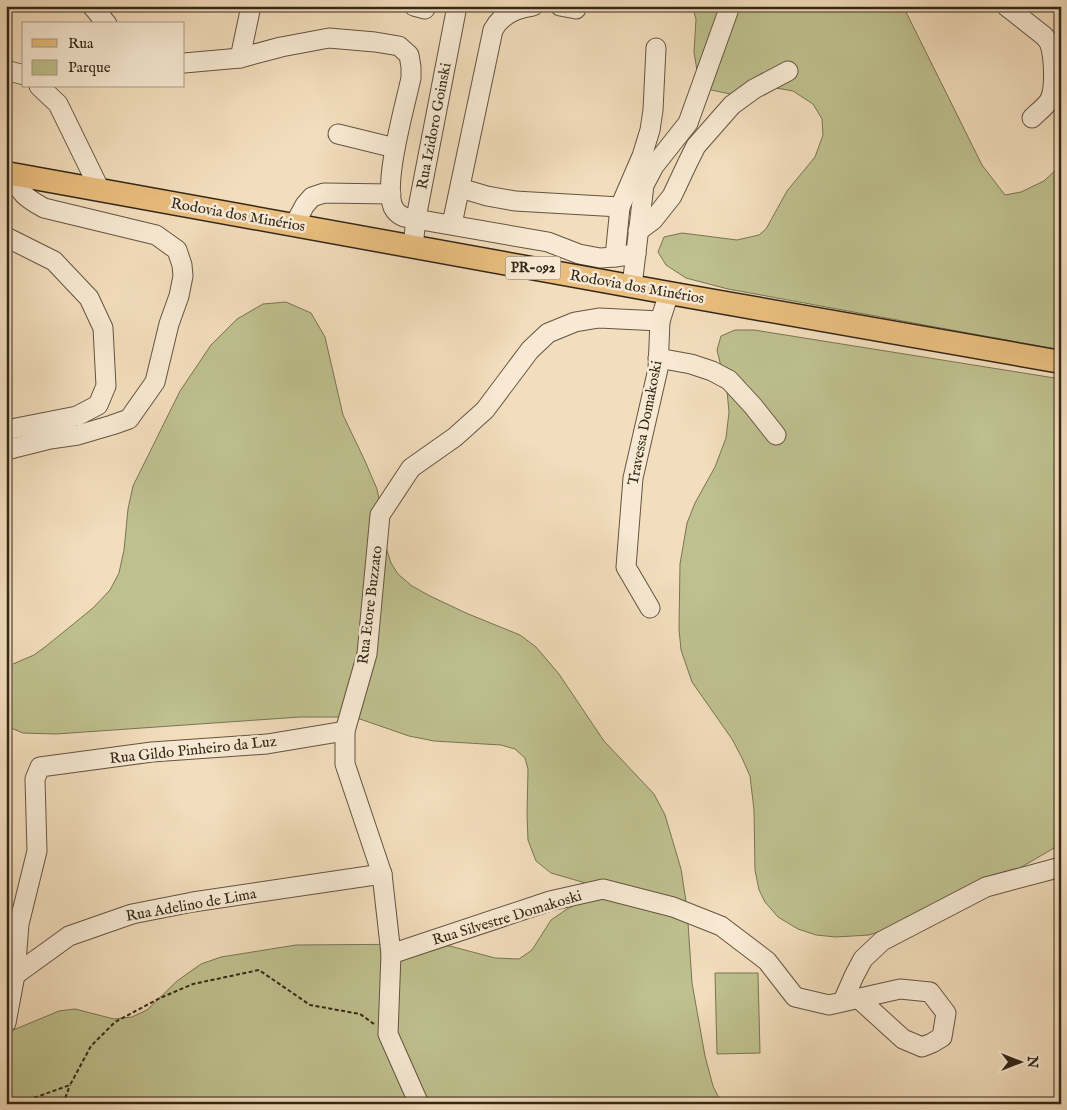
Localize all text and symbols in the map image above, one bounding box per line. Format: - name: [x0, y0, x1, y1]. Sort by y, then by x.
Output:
- legend: [22, 22, 185, 88]
- text: Rua: [68, 34, 94, 53]
- text: Parque: [68, 58, 111, 77]
- street label: Rua Izidoro Goinski: [412, 61, 456, 191]
- street label: Rodovia dos Minérios: [169, 194, 307, 236]
- road number: PR-092: [506, 256, 560, 280]
- street label: Rodovia dos Minérios: [568, 266, 706, 308]
- street label: Travessa Domakoski: [624, 359, 666, 487]
- street label: Rua Etore Buzzato: [353, 545, 387, 665]
- street label: Rua Gildo Pinheiro da Luz: [109, 732, 277, 768]
- street label: Rua Adelino de Lima: [124, 884, 258, 926]
- street label: Rua Silvestre Domakoski: [430, 886, 584, 950]
- north arrow: [994, 1038, 1044, 1088]
- text: N: [1023, 1055, 1041, 1068]

